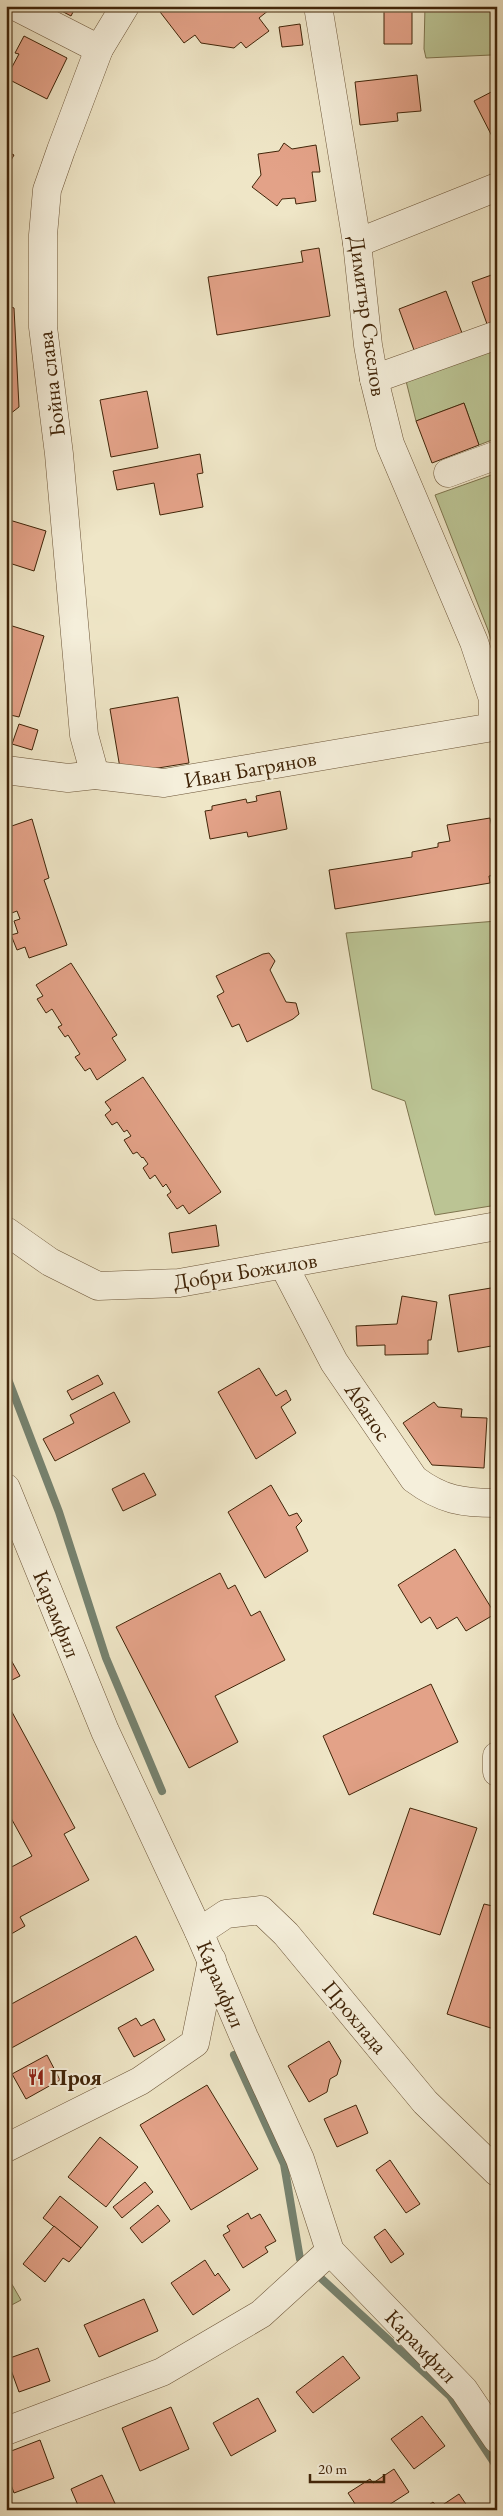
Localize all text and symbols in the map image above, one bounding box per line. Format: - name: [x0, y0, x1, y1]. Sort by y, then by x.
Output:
- street label: Димитър Съселов: [342, 234, 394, 398]
- street label: Бойна слава: [30, 329, 72, 438]
- street label: Иван Багрянов: [182, 743, 318, 795]
- street label: Добри Божилов: [171, 1245, 319, 1297]
- street label: Абанос: [337, 1376, 398, 1447]
- street label: Карамфил: [26, 1566, 88, 1662]
- street label: Карамфил: [190, 1936, 252, 2032]
- street label: Прохлада: [316, 1974, 394, 2060]
- place label: Проя: [50, 2063, 102, 2092]
- restaurant icon: Проя: [26, 2067, 46, 2087]
- street label: Карамфил: [379, 2303, 464, 2389]
- scale bar: [310, 2451, 384, 2483]
- text: 20 m: [318, 2459, 347, 2478]

